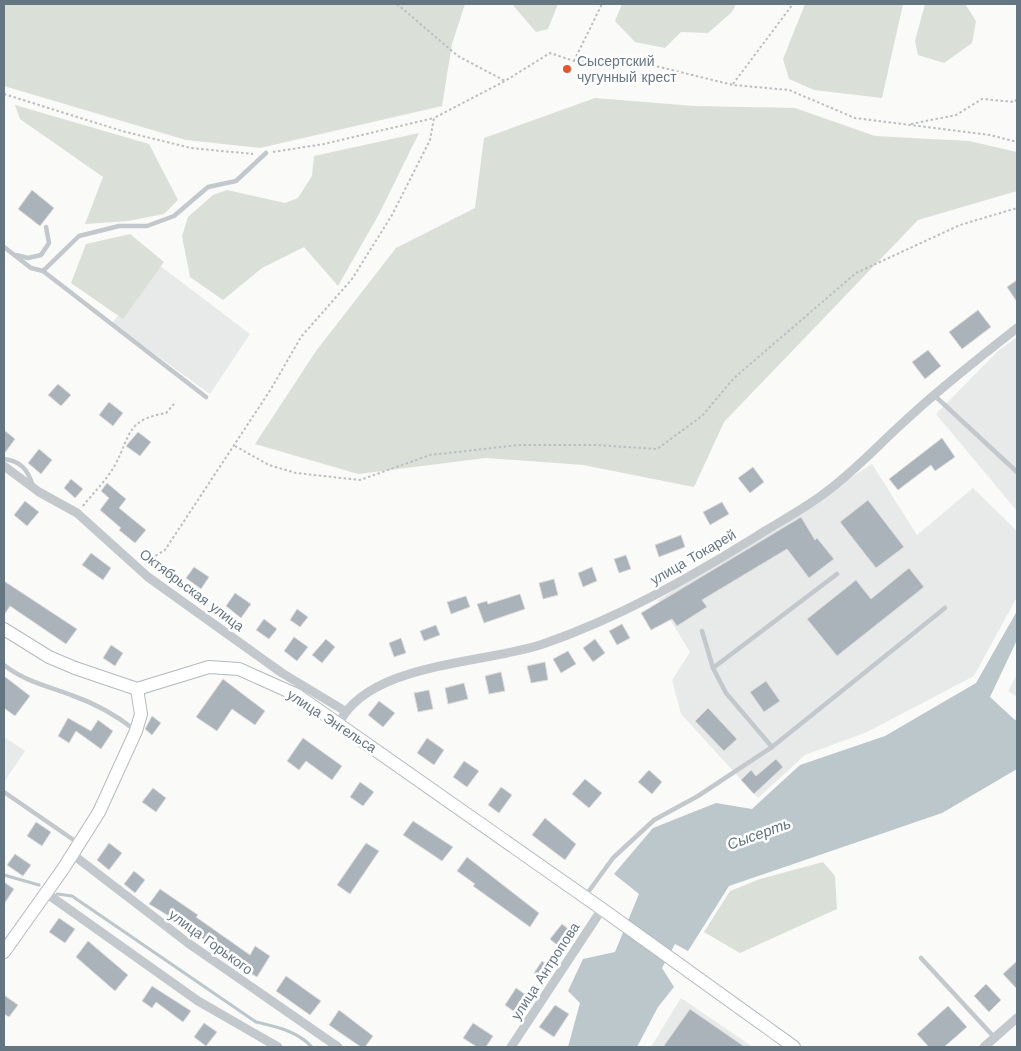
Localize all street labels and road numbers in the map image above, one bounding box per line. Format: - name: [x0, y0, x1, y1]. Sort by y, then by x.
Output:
- street label: улица Токарей: [647, 526, 739, 588]
- street label: Октябрьская улица: [137, 546, 247, 635]
- street label: улица Энгельса: [284, 686, 380, 756]
- street label: улица Горького: [166, 906, 256, 978]
- street label: улица Антропова: [508, 919, 583, 1023]

